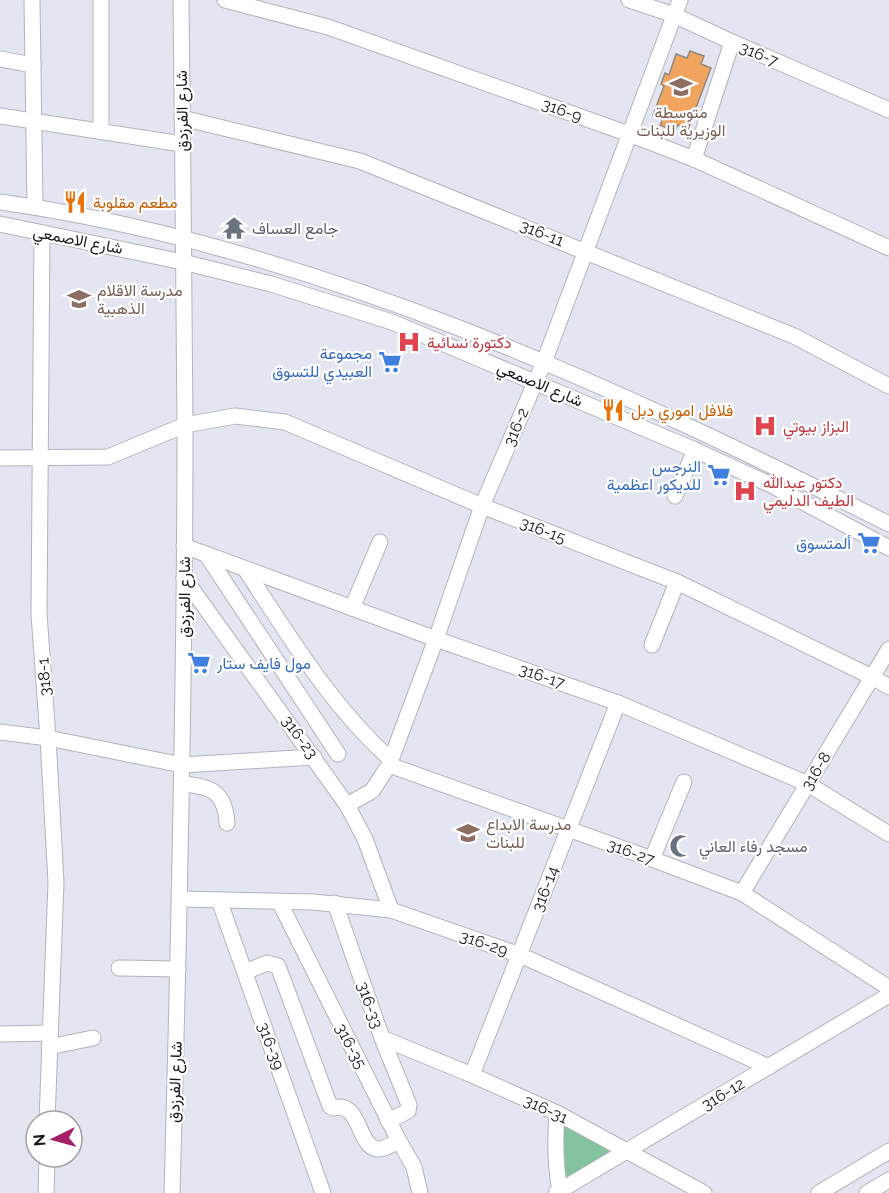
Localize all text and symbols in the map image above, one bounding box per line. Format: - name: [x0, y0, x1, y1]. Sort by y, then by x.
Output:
- street label: 316-7: [737, 37, 781, 71]
- street label: شارع الفرزدق: [172, 70, 194, 152]
- school or university icon: متوسطة الوزيرية للبنات: [668, 74, 694, 100]
- street label: 316-9: [539, 94, 585, 126]
- place label: متوسطة الوزيرية للبنات: [637, 103, 725, 141]
- restaurant icon: مطعم مقلوبة: [62, 189, 88, 215]
- place label: مطعم مقلوبة: [93, 193, 177, 213]
- temple icon: جامع العساف: [221, 215, 247, 241]
- street label: 316-11: [517, 216, 567, 250]
- place label: جامع العساف: [252, 219, 338, 240]
- street label: شارع الاصمعي: [31, 222, 125, 262]
- place label: مدرسة الاقلام الذهبية: [97, 281, 183, 318]
- school or university icon: مدرسة الاقلام الذهبية: [66, 286, 92, 312]
- hospital icon: دكتورة نسائية: [396, 329, 422, 355]
- place label: دكتورة نسائية: [427, 333, 511, 353]
- place label: مجموعة العبيدي للتسوق: [272, 344, 372, 385]
- supermarket icon: مجموعة العبيدي للتسوق: [377, 349, 403, 375]
- street label: شارع الاصمعي: [493, 357, 586, 414]
- restaurant icon: فلافل اموري دبل: [600, 397, 626, 423]
- place label: فلافل اموري دبل: [631, 401, 733, 424]
- street label: 316-2: [499, 405, 533, 449]
- hospital icon: البزاز بيوتي: [752, 413, 778, 439]
- place label: البزاز بيوتي: [783, 417, 849, 440]
- place label: النرجس للديكور اعظمية: [607, 457, 701, 495]
- supermarket icon: النرجس للديكور اعظمية: [706, 462, 732, 488]
- place label: دكتور عبدالله الطيف الدليمي: [763, 473, 854, 514]
- hospital icon: دكتور عبدالله الطيف الدليمي: [732, 478, 758, 504]
- street label: 316-15: [518, 513, 569, 547]
- supermarket icon: ألمتسوق: [856, 530, 882, 556]
- place label: ألمتسوق: [796, 534, 851, 554]
- street label: شارع الفرزدق: [175, 556, 196, 638]
- supermarket icon: مول فايف ستار: [186, 650, 212, 676]
- place label: مول فايف ستار: [216, 654, 311, 674]
- street label: 318-1: [33, 657, 55, 697]
- street label: 316-17: [517, 659, 568, 693]
- street label: 316-23: [278, 712, 322, 762]
- street label: 316-8: [797, 748, 835, 794]
- place label: مدرسة الابداع للبنات: [486, 815, 571, 852]
- school or university icon: مدرسة الابداع للبنات: [455, 820, 481, 846]
- mosque icon: مسجد رفاء العاني: [668, 833, 694, 859]
- street label: 316-27: [605, 835, 658, 869]
- place label: مسجد رفاء العاني: [699, 837, 808, 860]
- street label: 316-14: [528, 863, 562, 914]
- street label: 316-29: [458, 926, 510, 960]
- street label: 316-33: [353, 979, 387, 1031]
- street label: 316-39: [254, 1020, 288, 1072]
- street label: 316-35: [332, 1020, 371, 1072]
- street label: شارع الفرزدق: [164, 1041, 188, 1123]
- street label: 316-12: [698, 1074, 748, 1114]
- street label: 316-31: [521, 1091, 571, 1128]
- north arrow: [24, 1109, 84, 1169]
- text: N: [30, 1133, 50, 1147]

